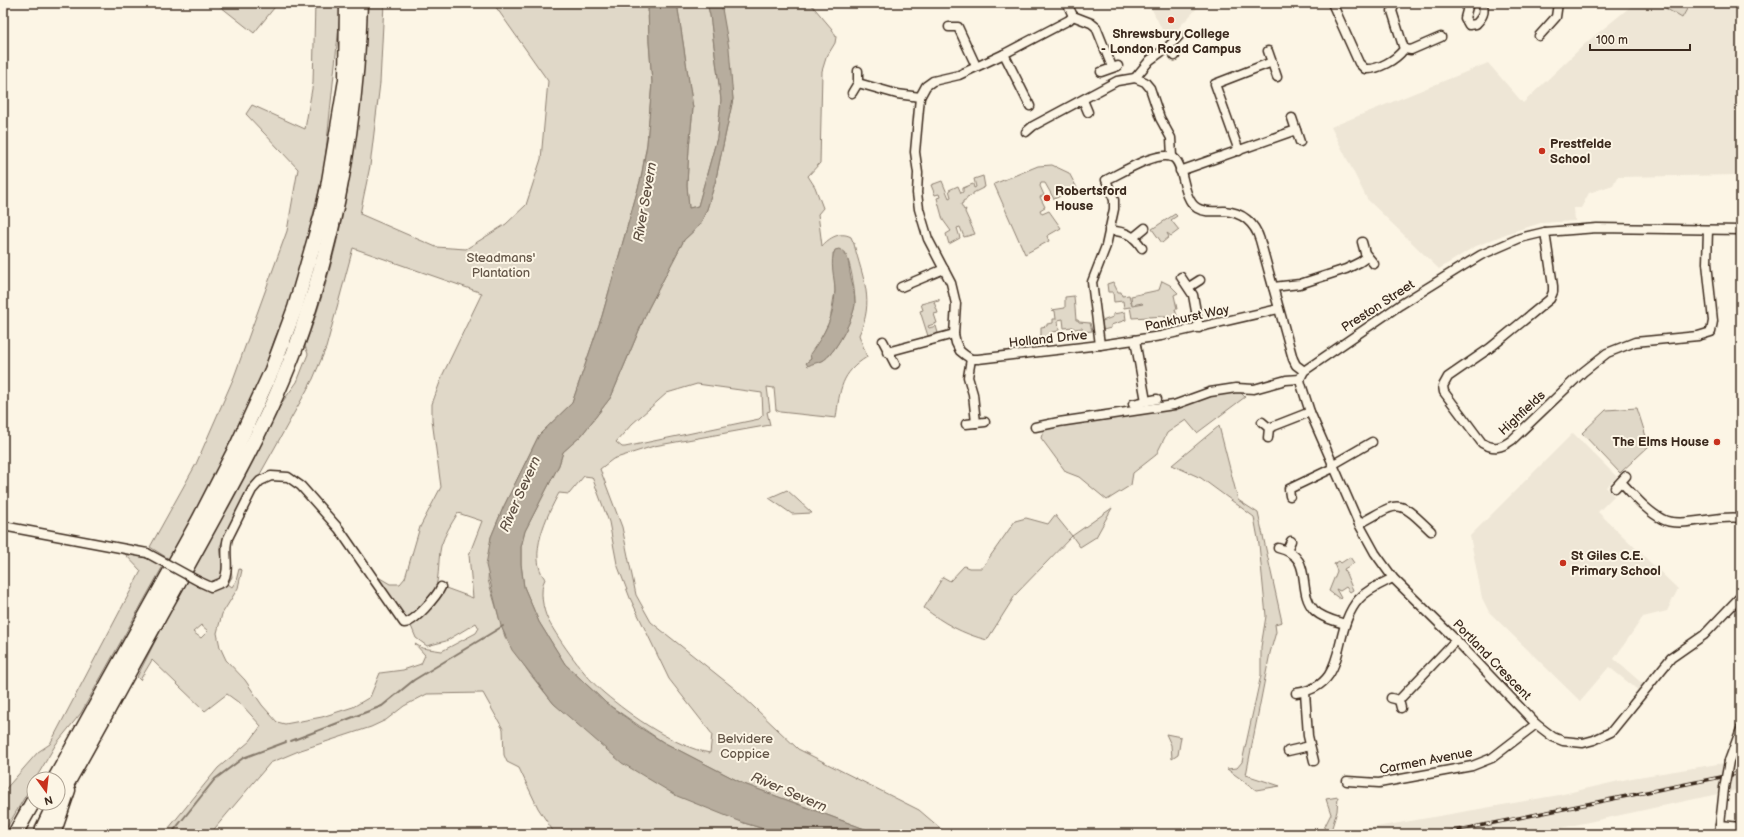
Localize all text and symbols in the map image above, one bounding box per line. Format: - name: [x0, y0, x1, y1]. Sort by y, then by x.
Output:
- marker: Shrewsbury College - London Road Campus: [1166, 15, 1176, 25]
- place label: Shrewsbury College - London Road Campus: [1101, 26, 1241, 57]
- scale bar: [1590, 26, 1690, 52]
- text: 100 m: [1596, 33, 1628, 48]
- place label: Prestfelde School: [1550, 136, 1612, 167]
- marker: Prestfelde School: [1537, 146, 1547, 156]
- water label: River Severn: [630, 161, 660, 243]
- place label: Robertsford House: [1055, 183, 1127, 214]
- marker: Robertsford House: [1042, 193, 1052, 203]
- park label: Steadmans' Plantation: [467, 250, 535, 281]
- street label: Preston Street: [1338, 276, 1418, 336]
- street label: Pankhurst Way: [1143, 301, 1231, 335]
- street label: Holland Drive: [1008, 327, 1088, 351]
- street label: Highfields: [1495, 387, 1549, 439]
- place label: The Elms House: [1613, 434, 1710, 450]
- marker: The Elms House: [1712, 437, 1722, 447]
- water label: River Severn: [496, 454, 544, 534]
- place label: St Giles C.E. Primary School: [1571, 548, 1661, 579]
- marker: St Giles C.E. Primary School: [1558, 558, 1568, 568]
- street label: Portland Crescent: [1449, 616, 1535, 704]
- park label: Belvidere Coppice: [717, 731, 773, 762]
- street label: Carmen Avenue: [1378, 744, 1474, 778]
- water label: River Severn: [749, 768, 830, 816]
- north arrow: [26, 771, 66, 811]
- text: N: [43, 793, 54, 808]

